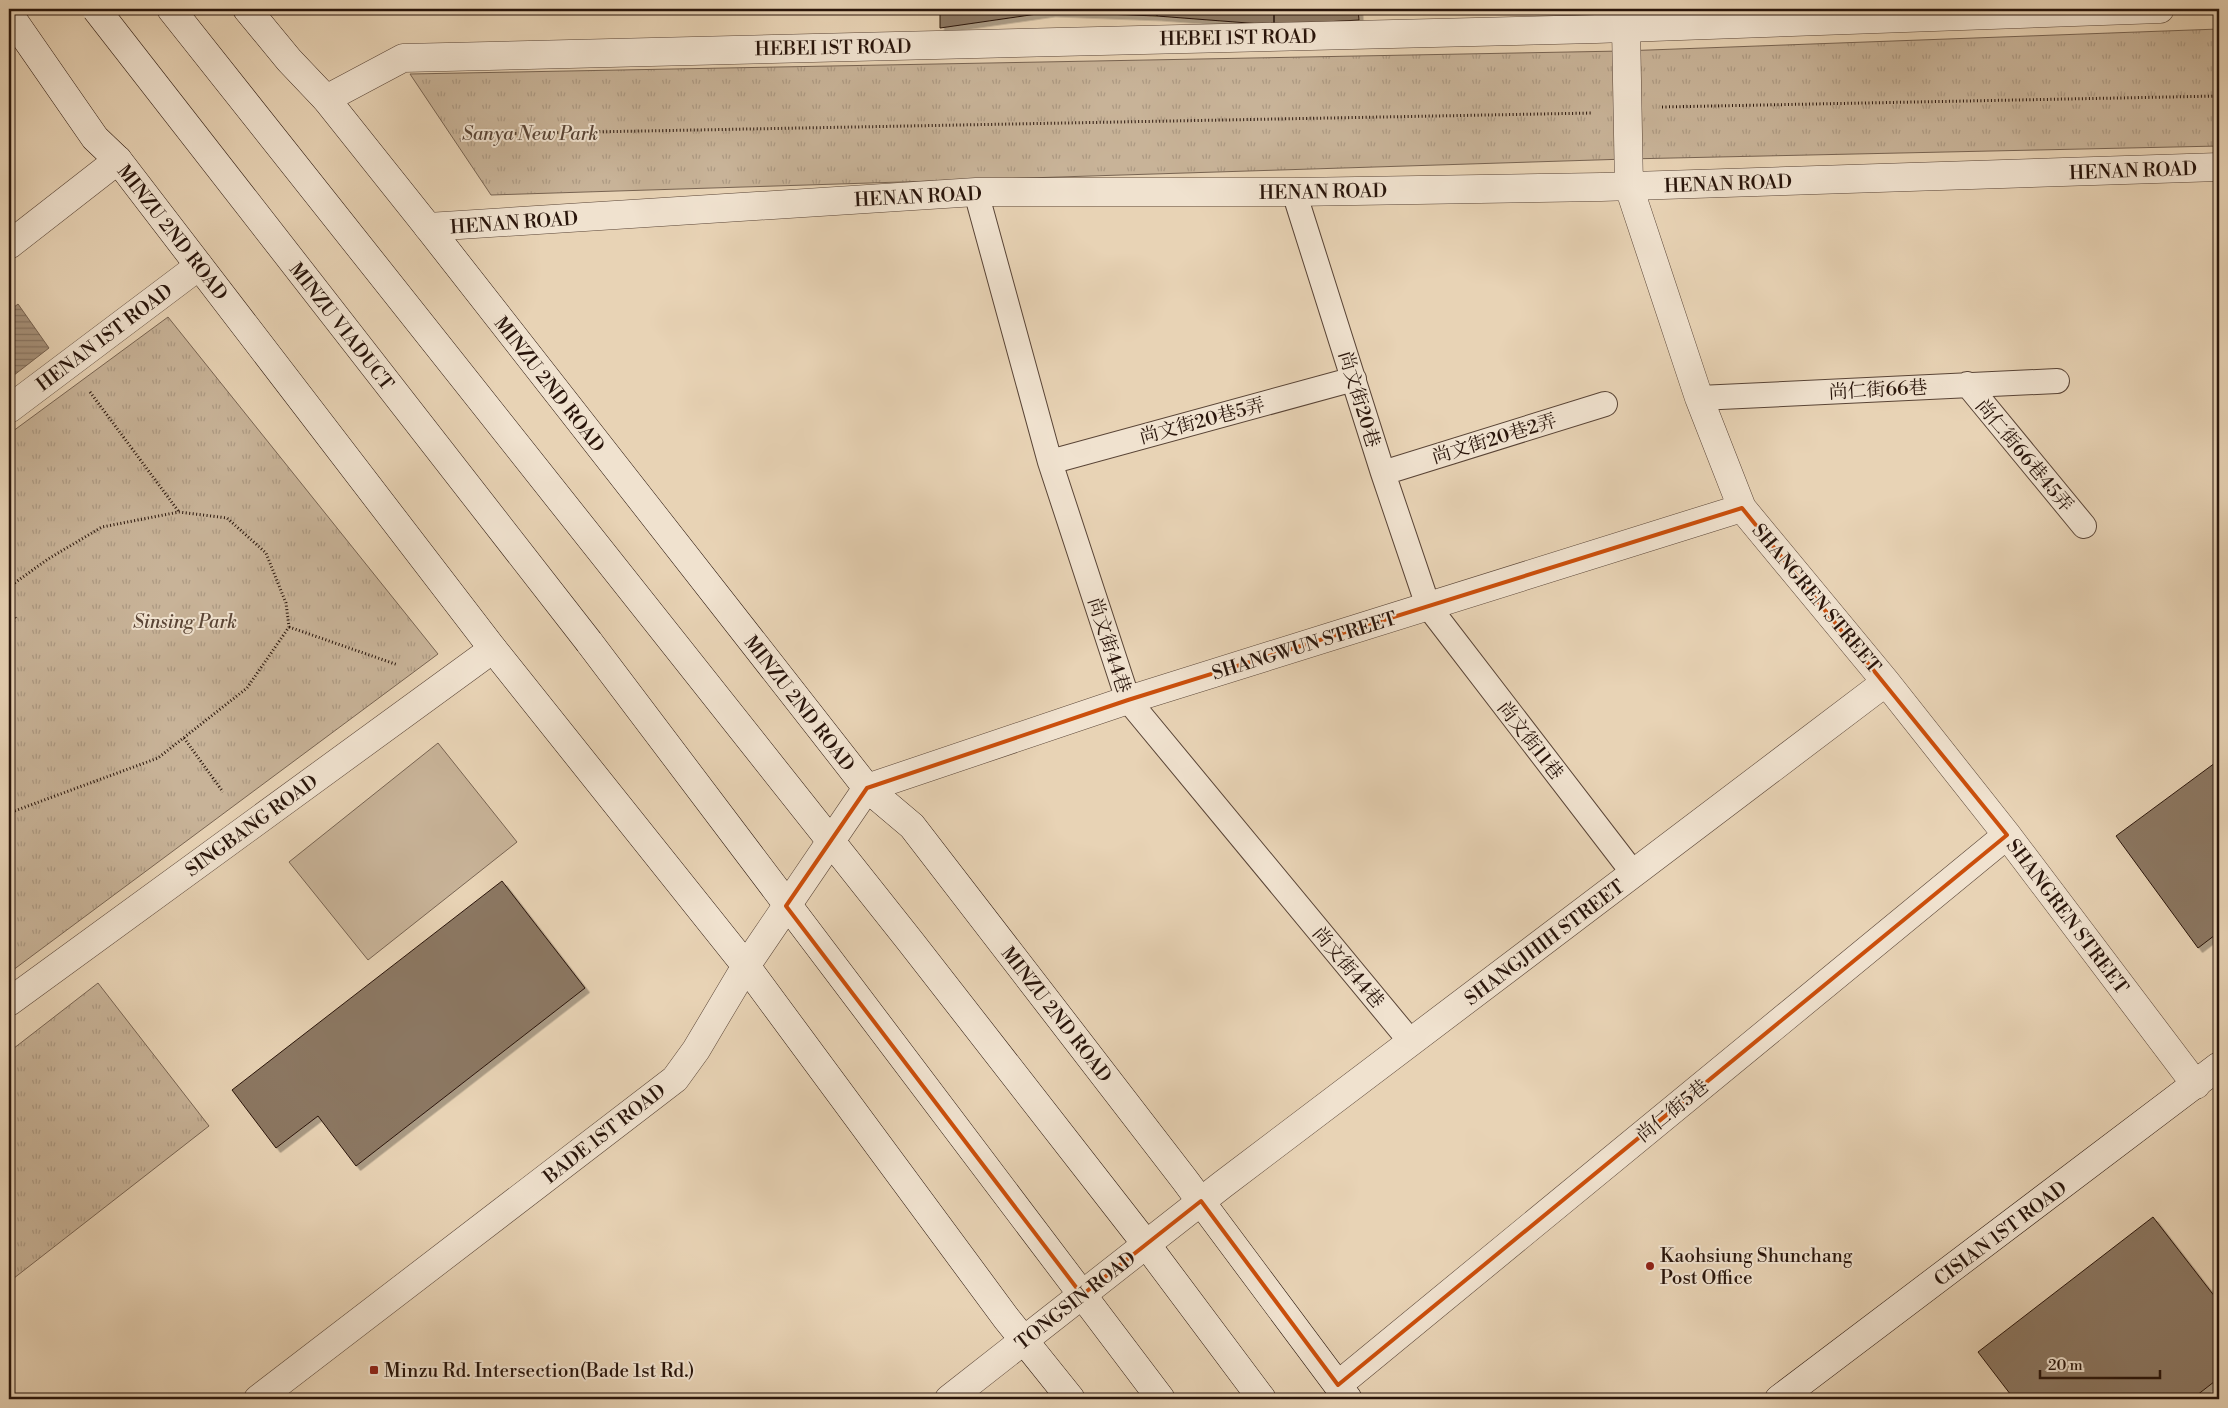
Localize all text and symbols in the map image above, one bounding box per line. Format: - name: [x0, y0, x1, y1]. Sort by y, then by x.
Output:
- street label: HEBEI 1ST ROAD: [1159, 25, 1317, 51]
- street label: HEBEI 1ST ROAD: [754, 35, 912, 61]
- park label: Sanya New Park: [462, 122, 598, 146]
- street label: HENAN ROAD: [2069, 157, 2197, 185]
- street label: MINZU 2ND ROAD: [112, 160, 233, 305]
- street label: HENAN ROAD: [1664, 170, 1792, 198]
- street label: HENAN ROAD: [1259, 179, 1387, 205]
- street label: HENAN ROAD: [853, 182, 983, 212]
- street label: HENAN ROAD: [449, 207, 579, 239]
- street label: MINZU VIADUCT: [284, 258, 399, 395]
- street label: HENAN 1ST ROAD: [32, 279, 177, 397]
- street label: MINZU 2ND ROAD: [489, 312, 610, 457]
- street label: 尚文街20巷: [1333, 348, 1385, 450]
- street label: 尚仁街66巷: [1828, 375, 1928, 405]
- street label: 尚文街20巷5弄: [1137, 393, 1268, 449]
- street label: 尚仁街66巷45弄: [1970, 394, 2078, 517]
- street label: 尚文街20巷2弄: [1429, 409, 1560, 469]
- street label: SHANGREN STREET: [1747, 519, 1886, 678]
- street label: 尚文街44巷: [1082, 595, 1136, 696]
- street label: SHANGWUN STREET: [1209, 606, 1400, 686]
- park label: Sinsing Park: [133, 610, 237, 634]
- street label: MINZU 2ND ROAD: [739, 631, 860, 776]
- street label: 尚文街11巷: [1492, 697, 1568, 785]
- street label: SINGBANG ROAD: [181, 770, 323, 882]
- street label: SHANGREN STREET: [2001, 834, 2133, 999]
- street label: SHANGJHIH STREET: [1460, 875, 1629, 1011]
- street label: 尚文街44巷: [1307, 922, 1389, 1013]
- street label: MINZU 2ND ROAD: [996, 942, 1117, 1087]
- street label: 尚仁街5巷: [1631, 1074, 1714, 1147]
- street label: BADE 1ST ROAD: [538, 1079, 671, 1190]
- street label: CISIAN 1ST ROAD: [1929, 1176, 2072, 1292]
- place label: Kaohsiung Shunchang Post Office: [1660, 1244, 1853, 1290]
- street label: TONGSIN ROAD: [1010, 1246, 1141, 1355]
- marker: Kaohsiung Shunchang Post Office: [1644, 1260, 1656, 1272]
- scale bar: [2040, 1348, 2160, 1380]
- text: 20 m: [2048, 1356, 2083, 1375]
- place label: Minzu Rd. Intersection(Bade 1st Rd.): [384, 1359, 694, 1383]
- marker: Minzu Rd. Intersection(Bade 1st Rd.): [368, 1364, 380, 1376]

